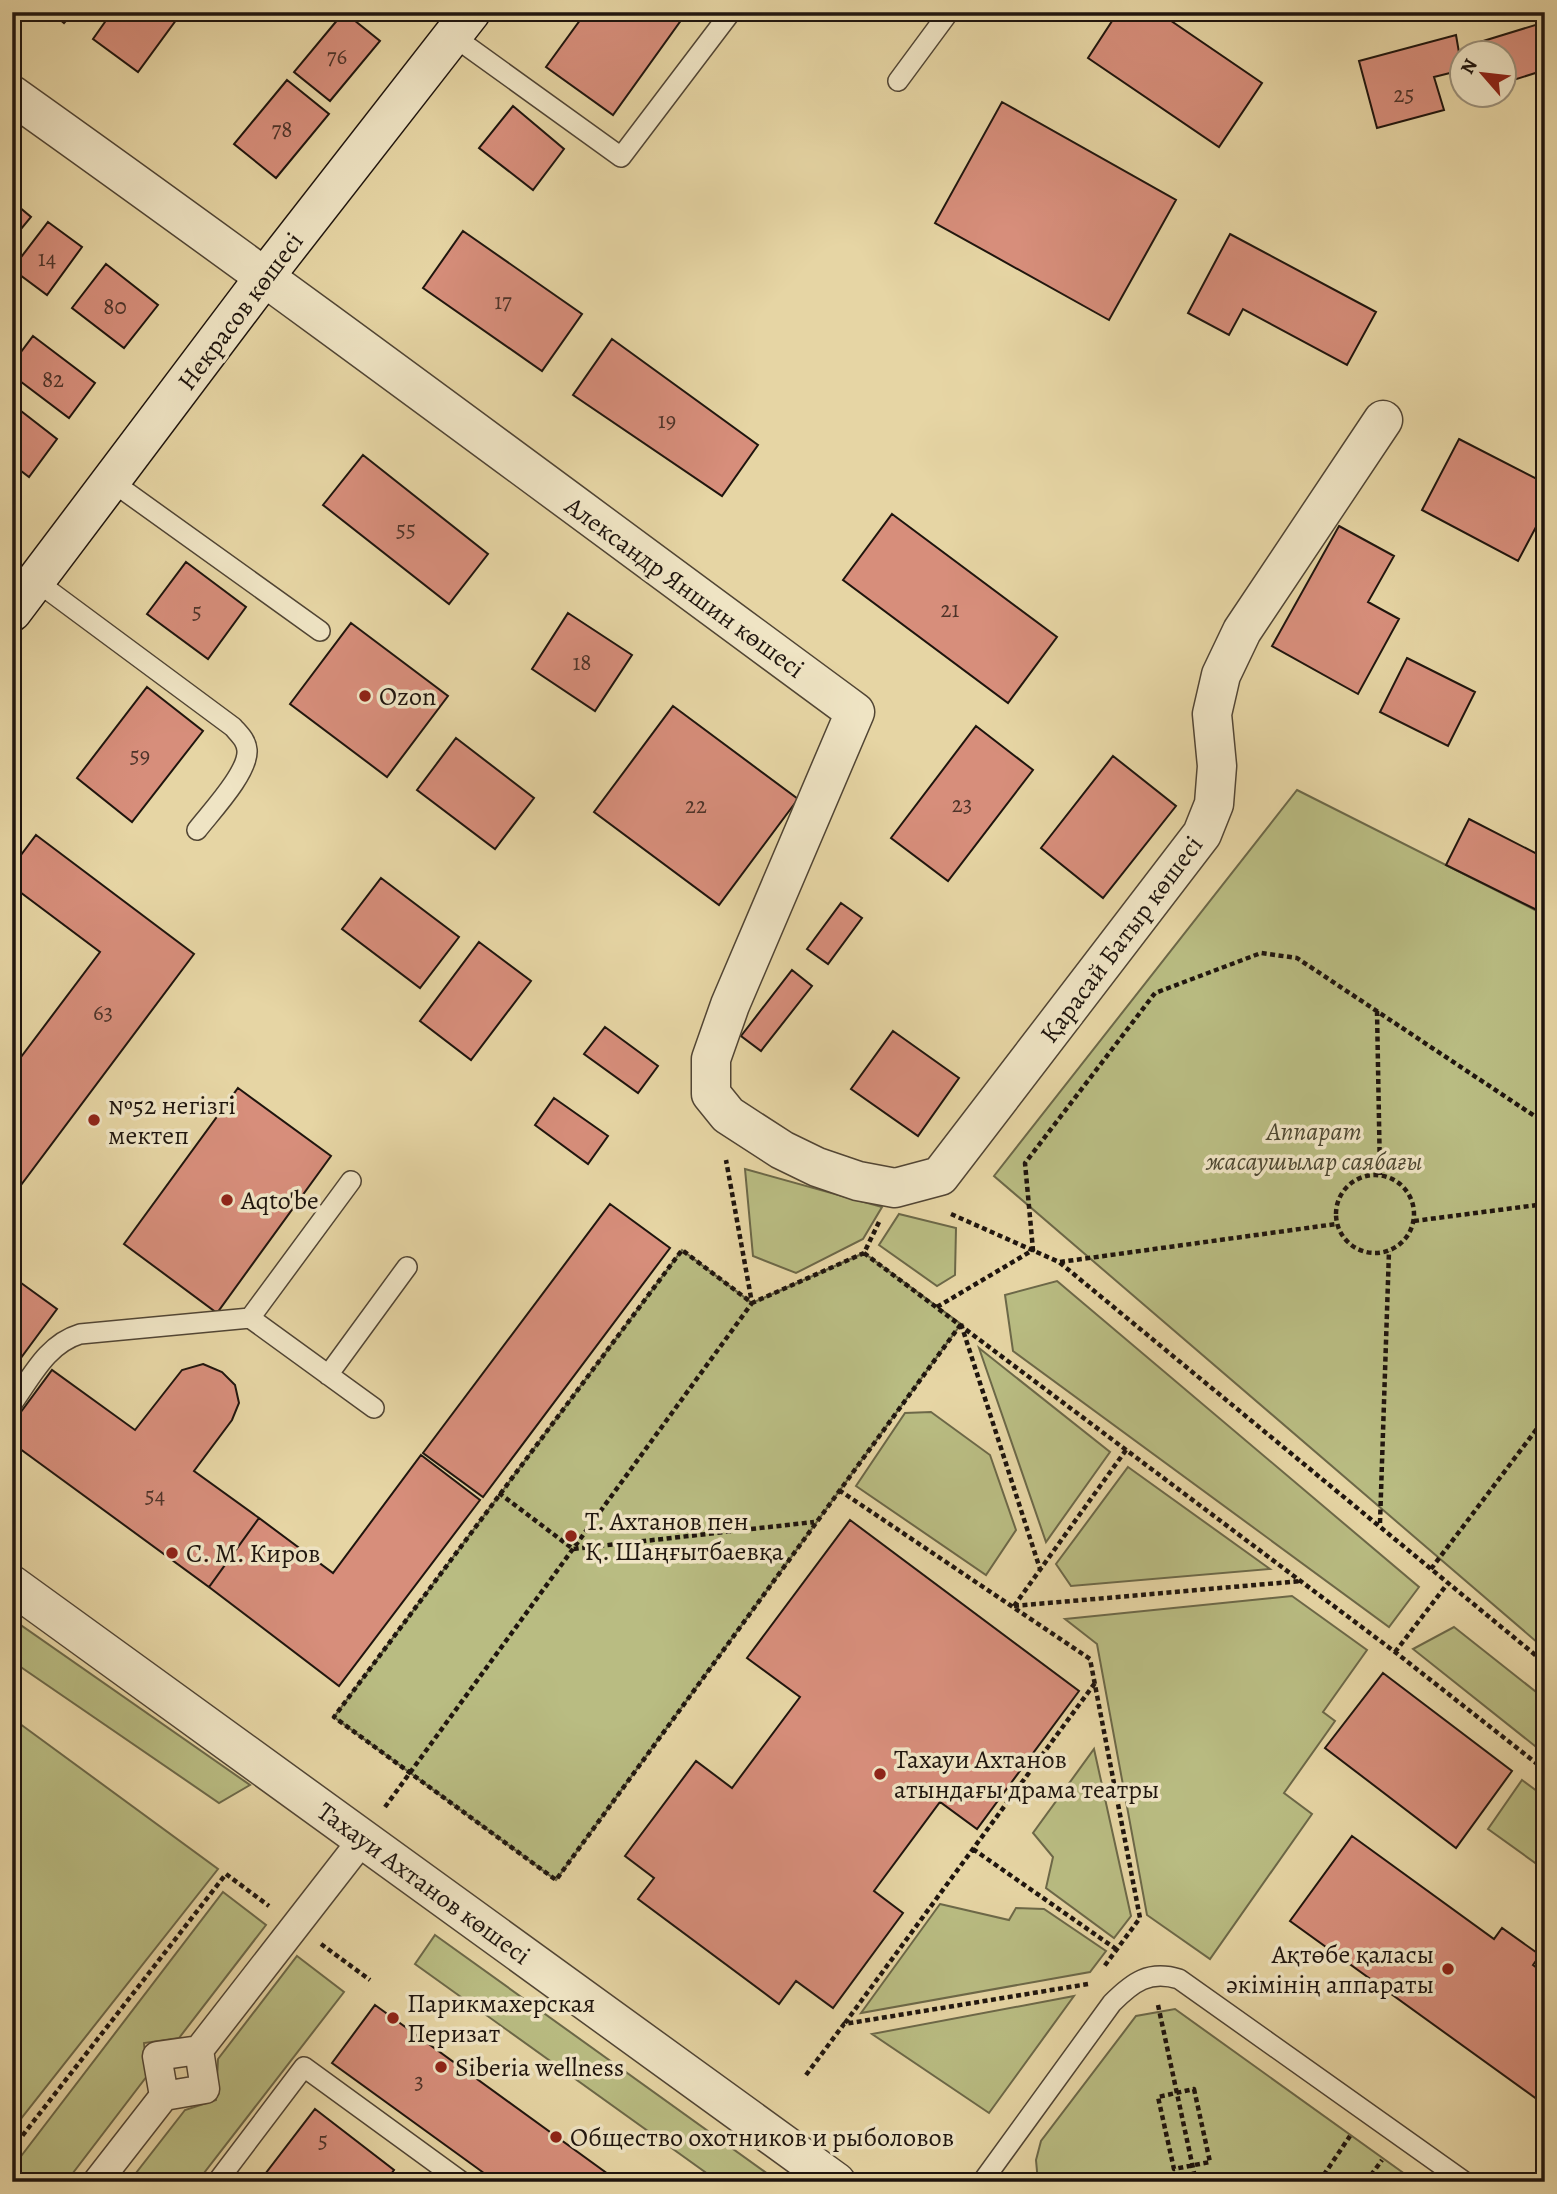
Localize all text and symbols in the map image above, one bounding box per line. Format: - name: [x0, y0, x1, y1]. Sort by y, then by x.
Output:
- north arrow: [1448, 38, 1518, 108]
- house number: 76: [327, 41, 347, 72]
- text: N: [1454, 54, 1484, 79]
- house number: 25: [1394, 79, 1414, 110]
- house number: 78: [272, 114, 292, 145]
- street label: Некрасов көшесі: [169, 225, 311, 398]
- house number: 14: [38, 243, 56, 274]
- house number: 17: [494, 286, 512, 317]
- house number: 80: [103, 291, 127, 322]
- house number: 82: [42, 364, 64, 395]
- house number: 19: [658, 405, 676, 436]
- street label: Александр Яншин көшесі: [557, 488, 812, 686]
- house number: 55: [396, 514, 416, 545]
- house number: 21: [941, 594, 960, 625]
- house number: 5: [192, 596, 202, 627]
- house number: 18: [572, 647, 592, 678]
- place label: Ozon: [379, 679, 436, 714]
- marker: Ozon: [357, 688, 373, 704]
- house number: 59: [130, 740, 150, 771]
- house number: 23: [952, 789, 972, 820]
- house number: 22: [685, 790, 707, 821]
- street label: Қарасай Батыр көшесі: [1032, 829, 1211, 1050]
- house number: 63: [93, 997, 113, 1028]
- place label: №52 негізгі мектеп: [108, 1088, 236, 1153]
- marker: №52 негізгі мектеп: [86, 1112, 102, 1128]
- park label: Аппарат жасаушылар саябағы: [1205, 1114, 1422, 1179]
- place label: Aqto'be: [240, 1183, 319, 1218]
- marker: Aqto'be: [219, 1192, 235, 1208]
- house number: 54: [145, 1480, 165, 1511]
- place label: Т. Ахтанов пен Қ. Шаңғытбаевқа: [585, 1504, 784, 1569]
- marker: Т. Ахтанов пен Қ. Шаңғытбаевқа: [563, 1528, 579, 1544]
- place label: С. М. Киров: [186, 1536, 320, 1571]
- marker: С. М. Киров: [164, 1545, 180, 1561]
- place label: Тахауи Ахтанов атындағы драма театры: [894, 1742, 1159, 1807]
- marker: Тахауи Ахтанов атындағы драма театры: [872, 1766, 888, 1782]
- street label: Тахауи Ахтанов көшесі: [310, 1794, 538, 1973]
- place label: Ақтөбе қаласы әкімінің аппараты: [1226, 1937, 1434, 2002]
- marker: Ақтөбе қаласы әкімінің аппараты: [1440, 1961, 1456, 1977]
- place label: Парикмахерская Перизат: [407, 1986, 595, 2051]
- marker: Парикмахерская Перизат: [385, 2010, 401, 2026]
- place label: Siberia wellness: [455, 2050, 624, 2085]
- marker: Siberia wellness: [433, 2059, 449, 2075]
- house number: 3: [414, 2066, 424, 2097]
- place label: Общество охотников и рыболовов: [570, 2120, 954, 2155]
- house number: 5: [318, 2125, 328, 2156]
- marker: Общество охотников и рыболовов: [548, 2129, 564, 2145]

